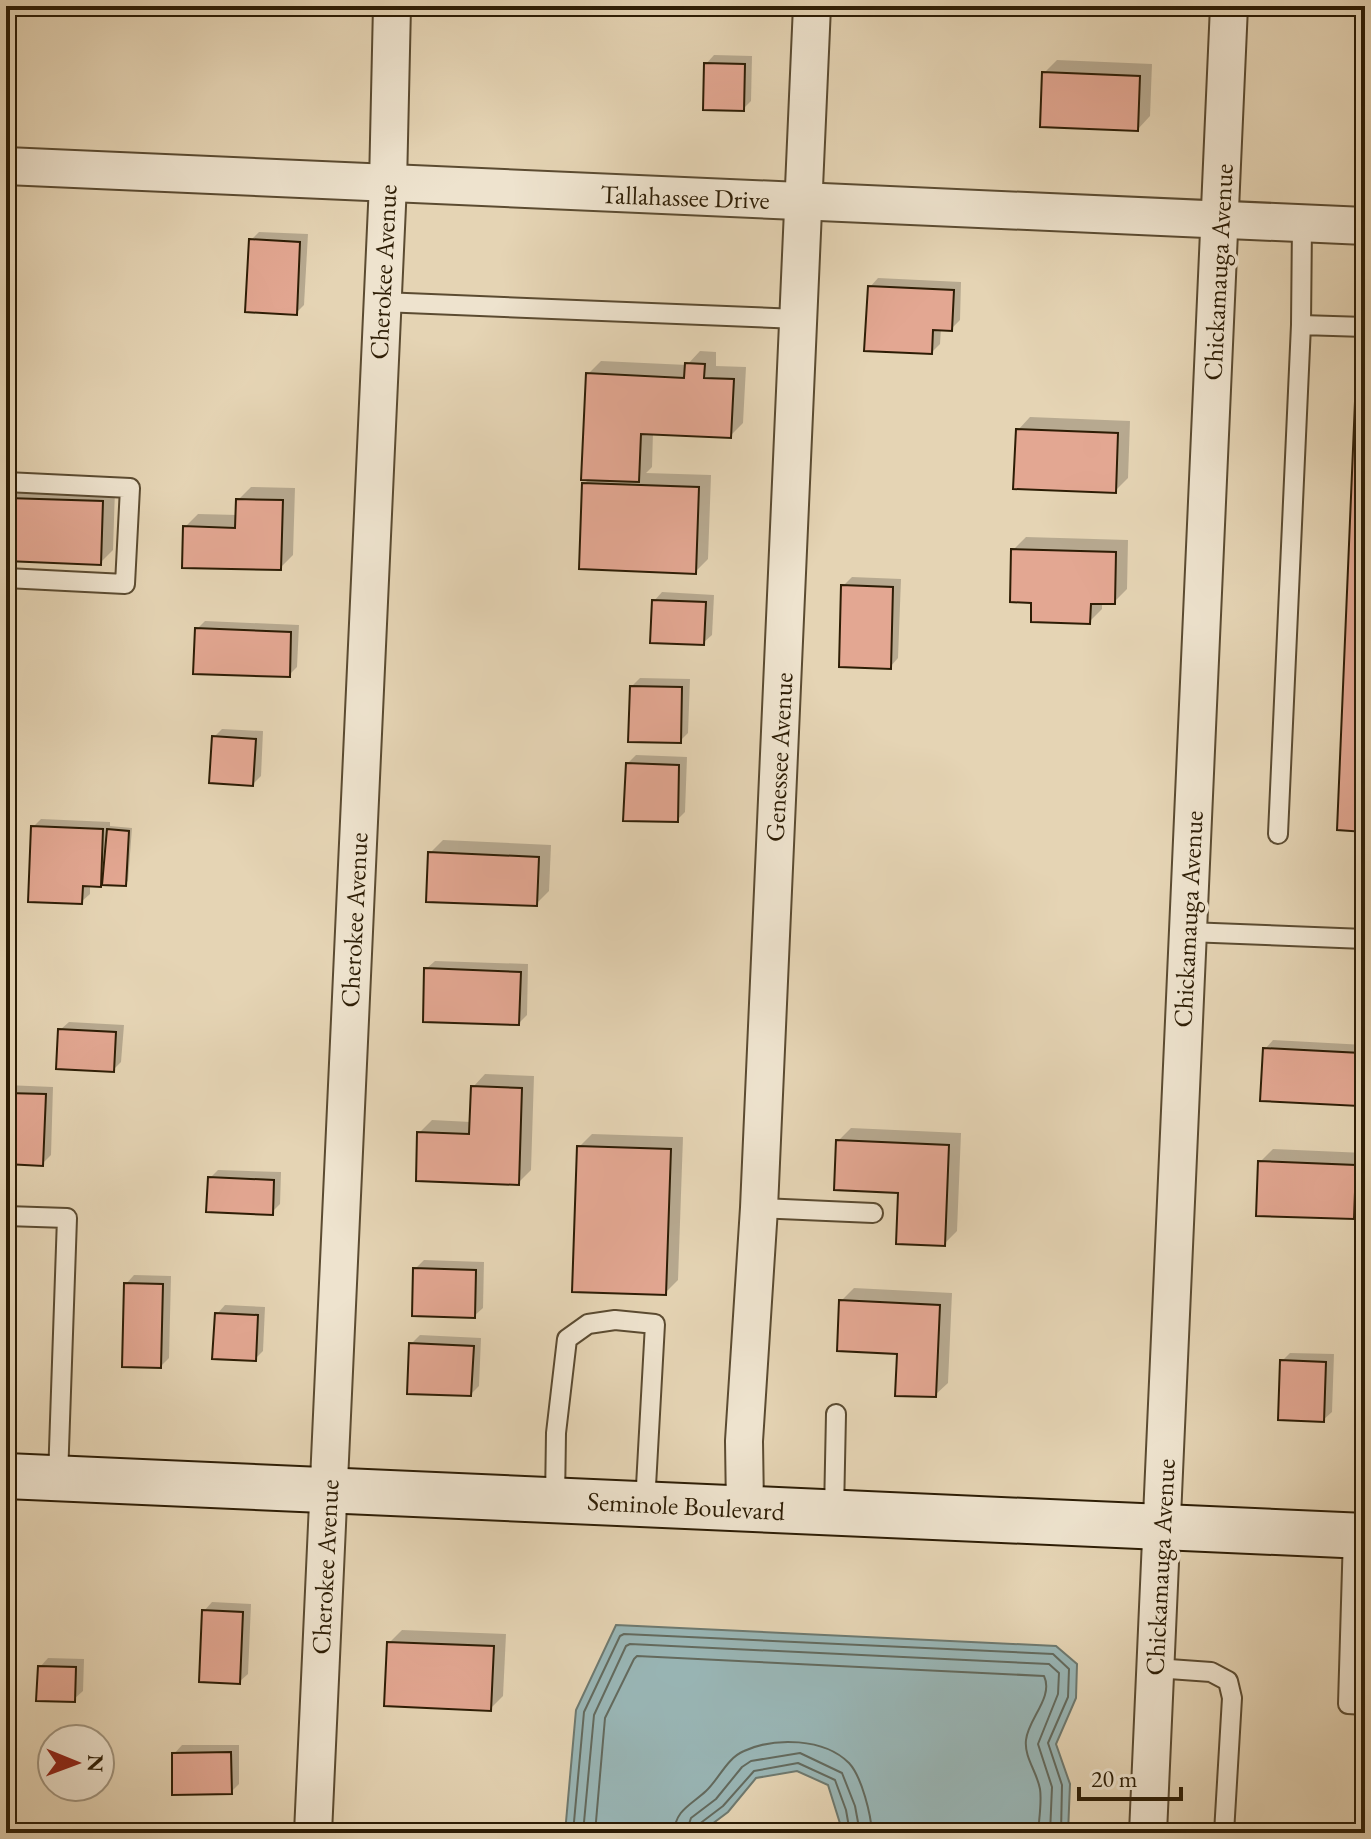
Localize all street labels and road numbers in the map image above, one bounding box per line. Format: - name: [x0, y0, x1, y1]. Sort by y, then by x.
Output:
- street label: Chickamauga Avenue: [1195, 163, 1241, 381]
- street label: Tallahassee Drive: [600, 177, 770, 217]
- street label: Cherokee Avenue: [361, 184, 405, 360]
- street label: Genessee Avenue: [758, 671, 800, 843]
- street label: Chickamauga Avenue: [1165, 810, 1211, 1028]
- street label: Cherokee Avenue: [332, 832, 376, 1008]
- street label: Chickamauga Avenue: [1137, 1458, 1183, 1676]
- street label: Cherokee Avenue: [303, 1479, 347, 1655]
- street label: Seminole Boulevard: [586, 1484, 787, 1528]

